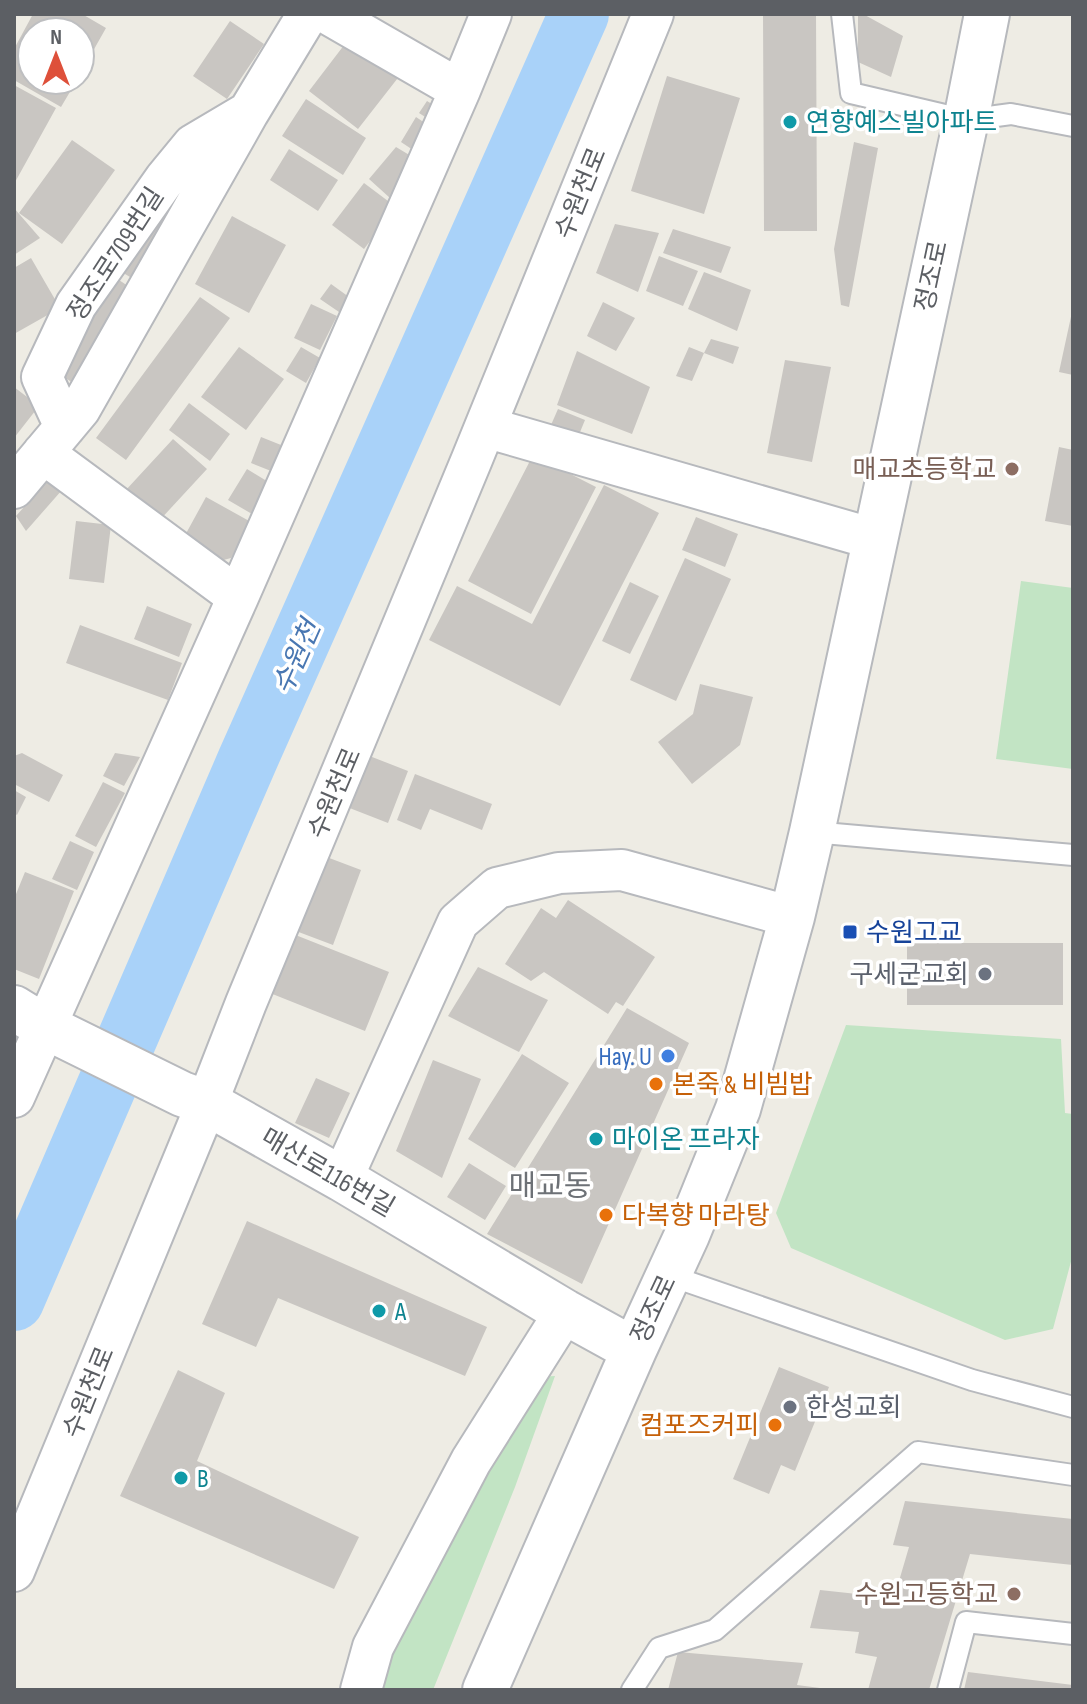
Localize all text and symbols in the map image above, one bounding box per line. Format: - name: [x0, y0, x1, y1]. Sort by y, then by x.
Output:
- north arrow: [16, 16, 96, 96]
- text: N: [50, 24, 62, 51]
- place label: 연향예스빌아파트: [806, 108, 997, 139]
- marker: 연향예스빌아파트: [781, 113, 799, 131]
- street label: 수원천로: [549, 143, 614, 244]
- street label: 정조로709번길: [62, 182, 171, 327]
- street label: 정조로: [910, 238, 955, 315]
- place label: 매교초등학교: [852, 455, 996, 486]
- marker: 매교초등학교: [1003, 460, 1021, 478]
- water label: 수원천: [267, 613, 329, 700]
- street label: 수원천로: [302, 743, 368, 844]
- place label: 수원고교: [866, 918, 962, 949]
- marker: 수원고교: [841, 923, 859, 941]
- place label: 구세군교회: [849, 960, 969, 991]
- marker: 구세군교회: [976, 965, 994, 983]
- place label: Hay. U: [599, 1042, 652, 1073]
- marker: Hay. U: [659, 1047, 677, 1065]
- place label: 본죽 & 비빔밥: [672, 1070, 813, 1101]
- marker: 본죽 & 비빔밥: [647, 1075, 665, 1093]
- street label: 매산로116번길: [255, 1123, 400, 1224]
- place label: 마이온 프라자: [612, 1125, 760, 1156]
- marker: 마이온 프라자: [587, 1130, 605, 1148]
- district label: 매교동: [509, 1169, 591, 1205]
- place label: 다복향 마라탕: [622, 1201, 770, 1232]
- marker: 다복향 마라탕: [597, 1206, 615, 1224]
- street label: 정조로: [625, 1271, 684, 1349]
- place label: A: [394, 1297, 407, 1328]
- marker: A: [370, 1302, 388, 1320]
- street label: 수원천로: [57, 1342, 122, 1443]
- place label: 한성교회: [806, 1393, 902, 1424]
- marker: 한성교회: [781, 1398, 799, 1416]
- place label: 컴포즈커피: [639, 1411, 759, 1442]
- marker: 컴포즈커피: [766, 1416, 784, 1434]
- place label: B: [197, 1464, 209, 1495]
- marker: B: [172, 1469, 190, 1487]
- place label: 수원고등학교: [854, 1580, 998, 1611]
- marker: 수원고등학교: [1005, 1585, 1023, 1603]

